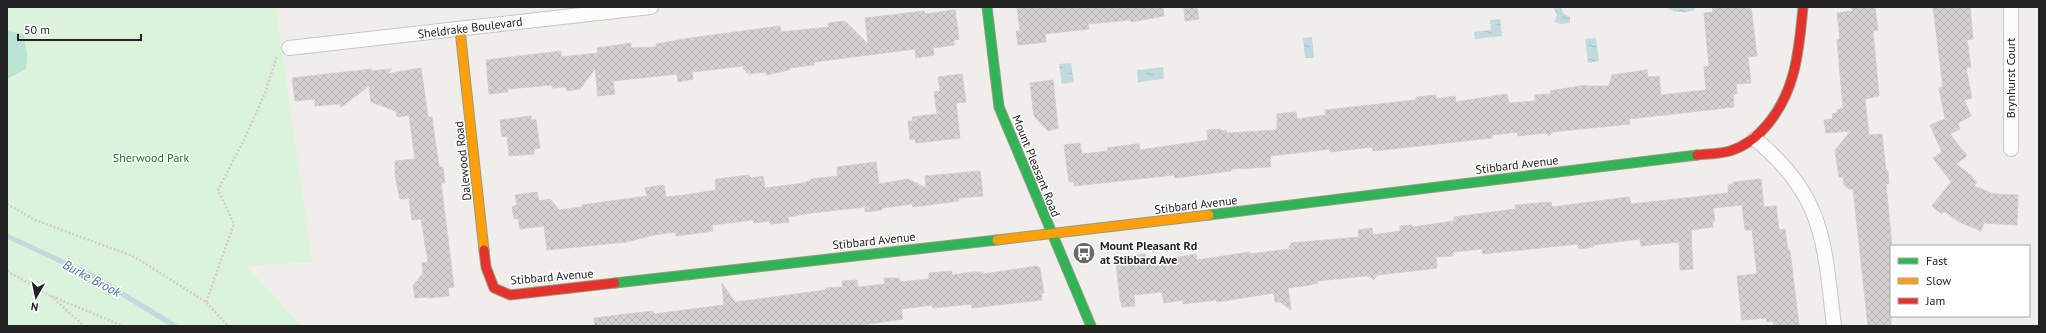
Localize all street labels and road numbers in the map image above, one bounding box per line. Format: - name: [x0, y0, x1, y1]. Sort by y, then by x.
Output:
- street label: Sheldrake Boulevard: [417, 14, 523, 41]
- street label: Brynhurst Court: [2003, 38, 2018, 118]
- street label: Mount Pleasant Road: [1009, 113, 1064, 219]
- street label: Dalewood Road: [451, 121, 474, 202]
- street label: Stibbard Avenue: [1475, 152, 1559, 177]
- street label: Stibbard Avenue: [1154, 192, 1238, 217]
- street label: Stibbard Avenue: [832, 229, 916, 252]
- street label: Stibbard Avenue: [510, 265, 594, 288]

